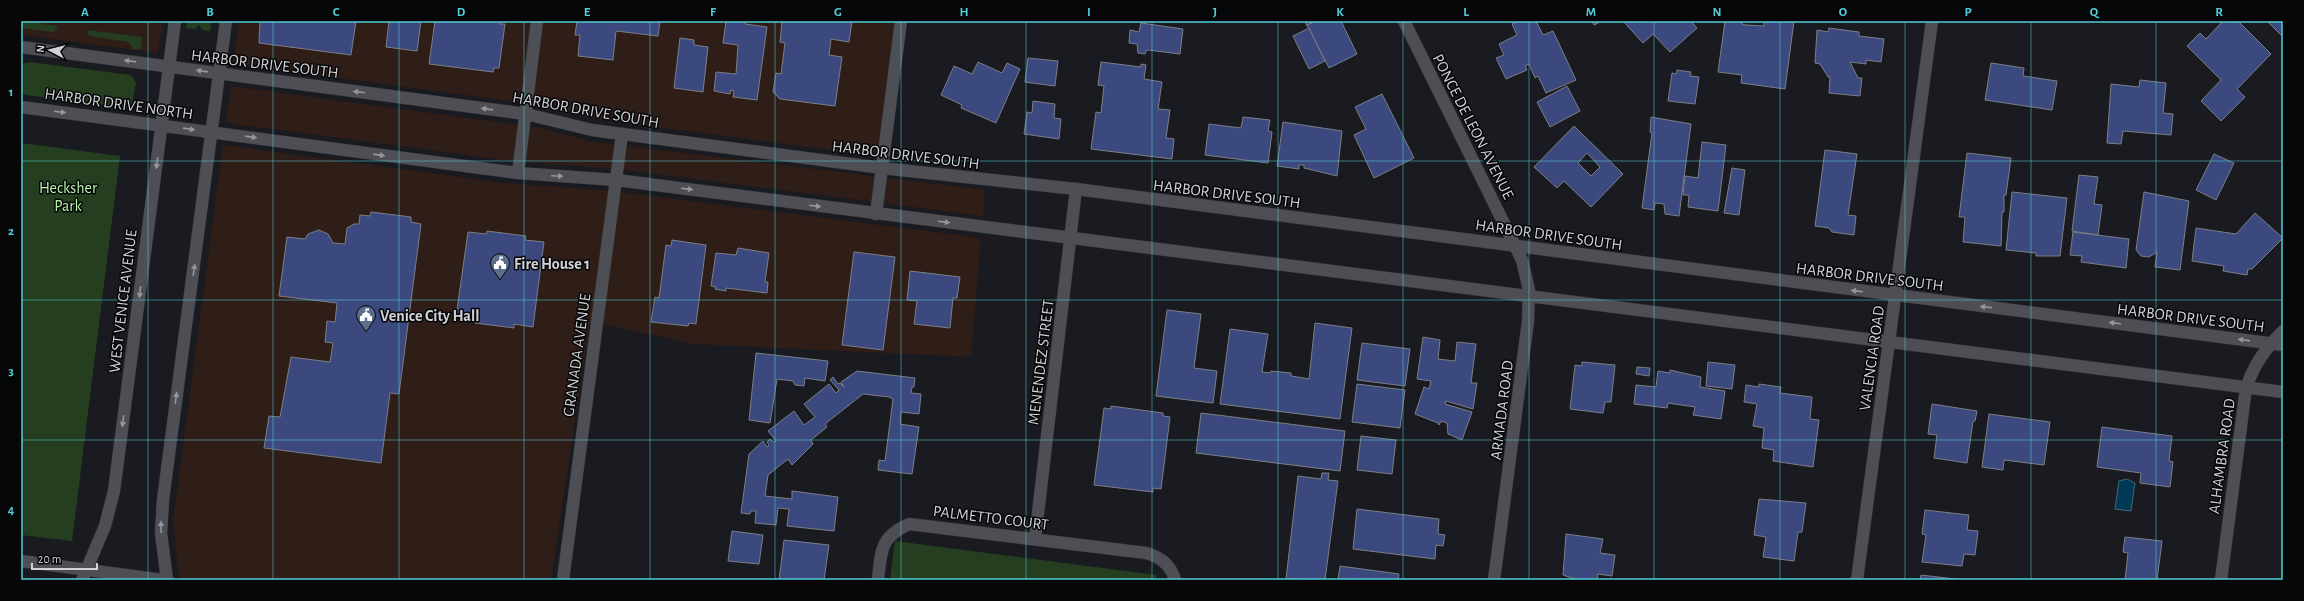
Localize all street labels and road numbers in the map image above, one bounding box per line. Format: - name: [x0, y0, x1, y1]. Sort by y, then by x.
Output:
- street label: HARBOR DRIVE SOUTH: [190, 47, 340, 81]
- street label: PONCE DE LEON AVENUE: [1430, 51, 1517, 202]
- street label: HARBOR DRIVE NORTH: [44, 86, 194, 122]
- street label: HARBOR DRIVE SOUTH: [511, 89, 660, 131]
- street label: HARBOR DRIVE SOUTH: [831, 138, 981, 172]
- street label: HARBOR DRIVE SOUTH: [1152, 177, 1302, 211]
- street label: HARBOR DRIVE SOUTH: [1474, 217, 1623, 253]
- street label: WEST VENICE AVENUE: [106, 228, 140, 374]
- street label: HARBOR DRIVE SOUTH: [1795, 260, 1945, 294]
- street label: GRANADA AVENUE: [560, 292, 594, 418]
- street label: MENENDEZ STREET: [1025, 298, 1057, 426]
- street label: HARBOR DRIVE SOUTH: [2116, 301, 2266, 335]
- street label: VALENCIA ROAD: [1857, 305, 1887, 412]
- street label: ARMADA ROAD: [1488, 359, 1516, 461]
- street label: ALHAMBRA ROAD: [2206, 397, 2238, 515]
- street label: PALMETTO COURT: [932, 503, 1050, 533]

